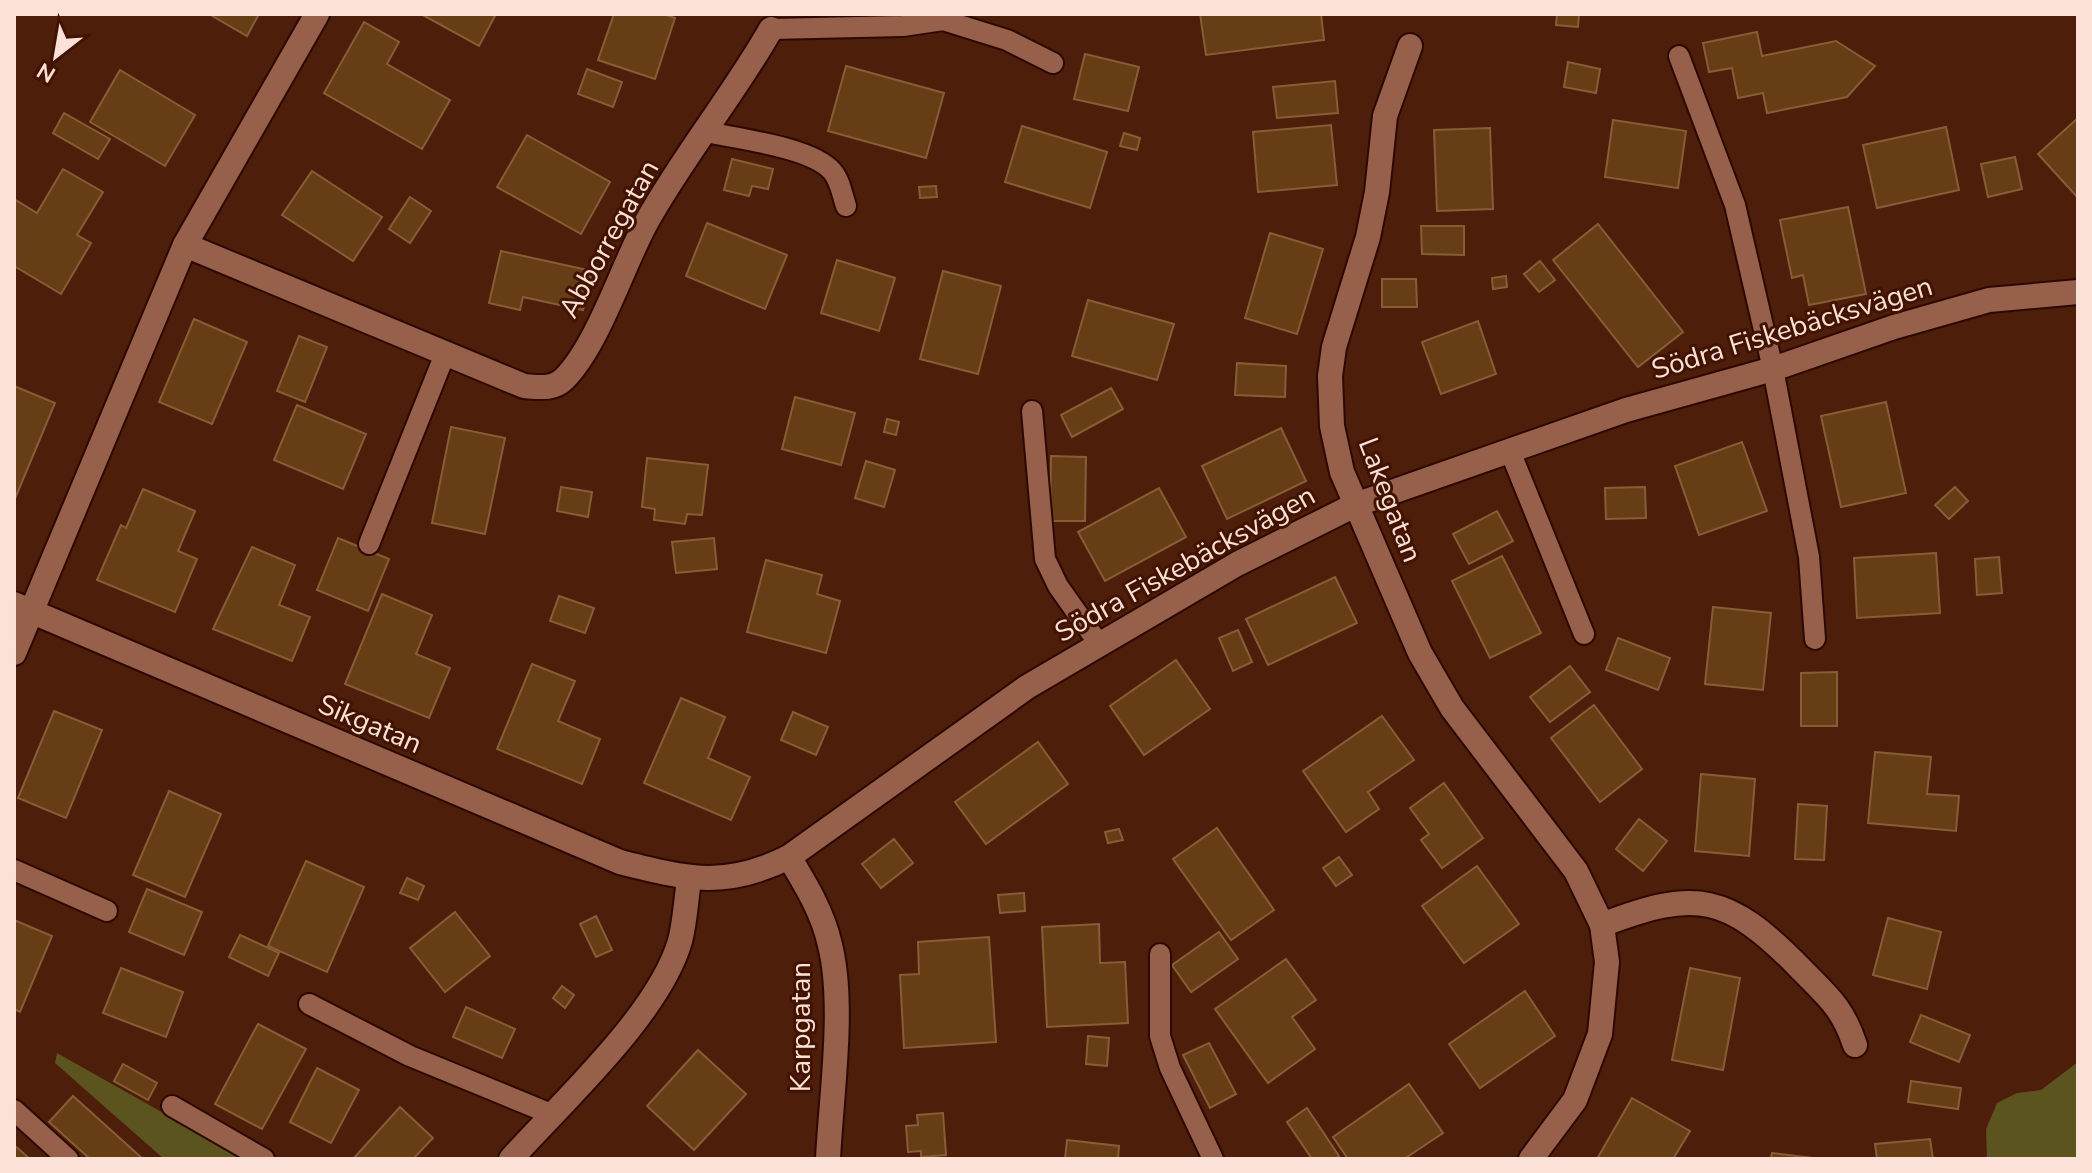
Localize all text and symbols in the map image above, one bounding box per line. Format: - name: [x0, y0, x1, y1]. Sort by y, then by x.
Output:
- north arrow: [16, 16, 96, 96]
- text: N: [31, 55, 61, 89]
- street label: Abborregatan: [550, 153, 668, 325]
- street label: Södra Fiskebäcksvägen: [1647, 267, 1937, 389]
- street label: Lakegatan: [1349, 432, 1431, 568]
- street label: Södra Fiskebäcksvägen: [1048, 477, 1322, 651]
- street label: Sikgatan: [312, 685, 428, 763]
- street label: Karpgatan: [782, 962, 820, 1092]

